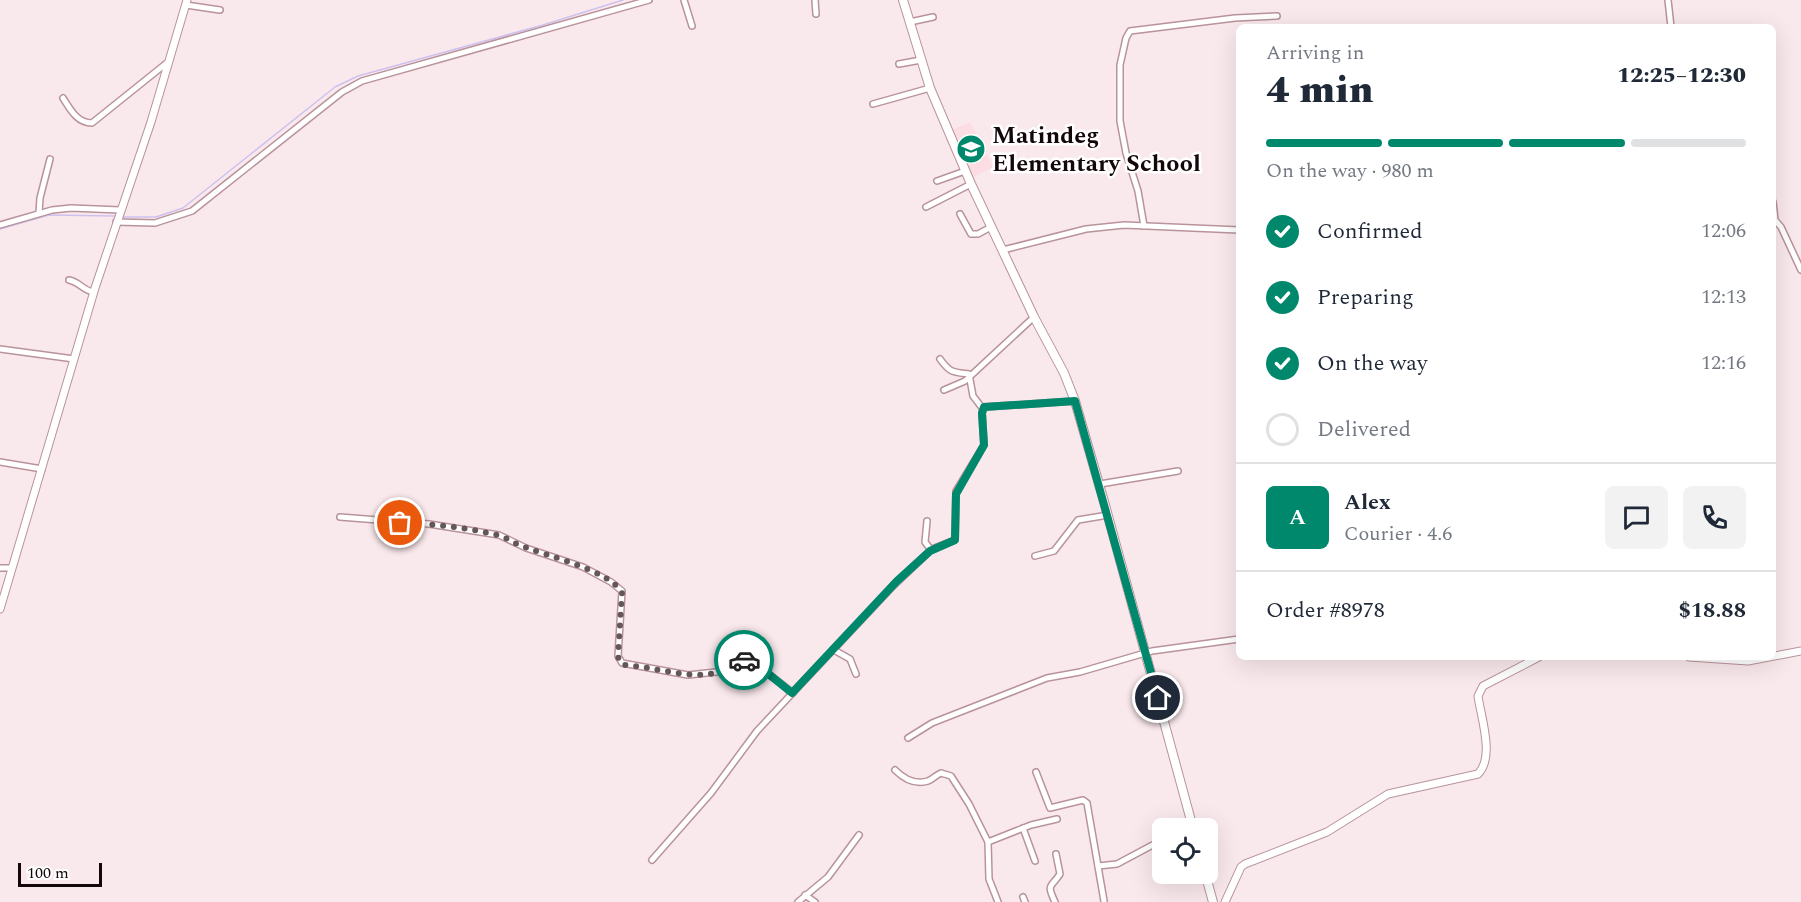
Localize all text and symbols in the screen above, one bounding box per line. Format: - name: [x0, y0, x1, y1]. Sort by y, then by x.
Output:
- text: Arriving in: [1266, 38, 1364, 68]
- text: 12:25–12:30: [1617, 59, 1746, 92]
- text: 4 min: [1266, 61, 1374, 120]
- place label: Matindeg Elementary School: [992, 118, 1201, 182]
- school or university icon: Matindeg Elementary School: [955, 133, 987, 165]
- text: On the way · 980 m: [1266, 156, 1434, 186]
- icon: check: [1266, 215, 1299, 248]
- text: Confirmed: [1317, 215, 1423, 248]
- text: 12:06: [1701, 216, 1746, 246]
- icon: check: [1266, 281, 1299, 314]
- text: Preparing: [1317, 281, 1414, 314]
- text: 12:13: [1701, 282, 1746, 312]
- icon: check: [1266, 347, 1299, 380]
- text: On the way: [1317, 347, 1428, 380]
- text: 12:16: [1701, 348, 1746, 378]
- text: Delivered: [1317, 413, 1411, 446]
- text: Alex: [1344, 486, 1391, 519]
- button: chat: [1605, 486, 1668, 549]
- button: phone: [1683, 486, 1746, 549]
- pin: [374, 497, 425, 548]
- text: A: [1289, 501, 1306, 534]
- icon: bag: [383, 506, 416, 539]
- text: Courier · 4.6: [1344, 519, 1452, 549]
- text: Order #8978: [1266, 594, 1385, 627]
- text: $18.88: [1678, 594, 1746, 627]
- courier: [714, 630, 774, 690]
- icon: car: [728, 644, 761, 677]
- pin: [1132, 672, 1183, 723]
- icon: home: [1141, 681, 1174, 714]
- map controls: [1152, 818, 1218, 884]
- button: locate: [1152, 818, 1218, 884]
- scale bar: [18, 860, 102, 888]
- text: 100 m: [27, 861, 69, 885]

